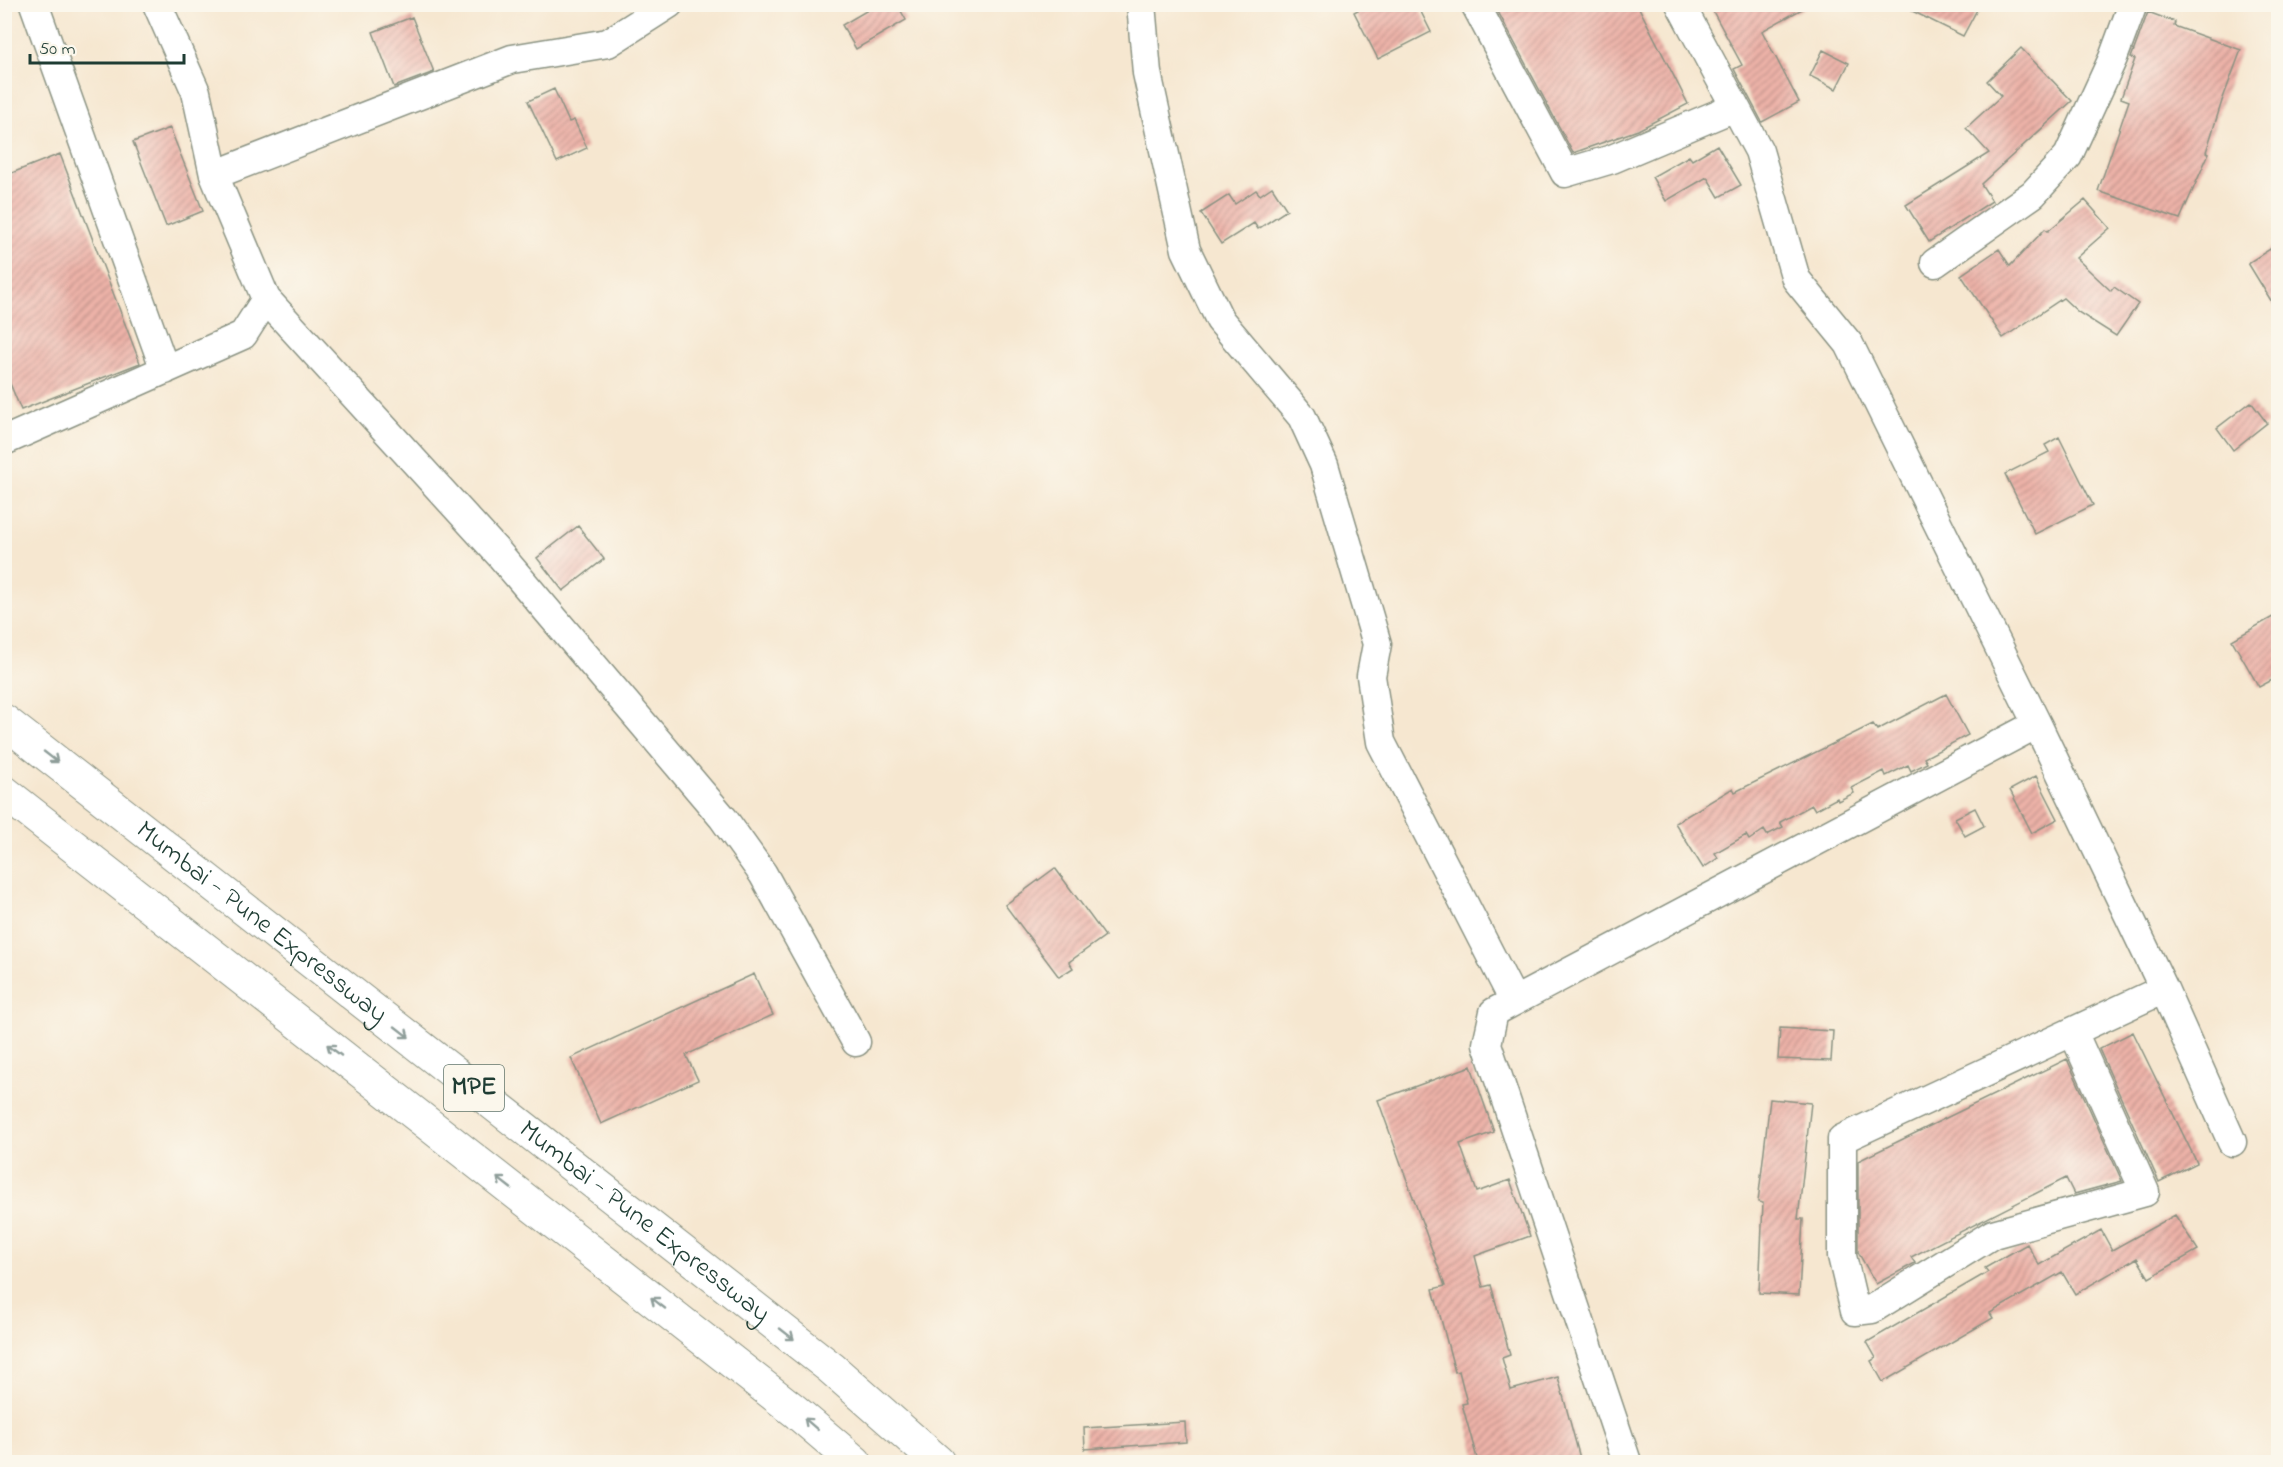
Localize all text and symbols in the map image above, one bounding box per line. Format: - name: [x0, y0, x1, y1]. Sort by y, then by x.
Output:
- scale bar: [30, 27, 184, 65]
- text: 50 m: [39, 37, 76, 63]
- one-way arrow: [42, 750, 58, 763]
- street label: Mumbai - Pune Expressway: [127, 812, 396, 1033]
- one-way arrow: [394, 1026, 410, 1039]
- one-way arrow: [327, 1043, 343, 1056]
- road number: MPE: [444, 1065, 504, 1111]
- street label: Mumbai - Pune Expressway: [510, 1111, 778, 1333]
- one-way arrow: [497, 1177, 513, 1190]
- one-way arrow: [650, 1297, 666, 1310]
- one-way arrow: [779, 1327, 795, 1340]
- one-way arrow: [803, 1418, 819, 1431]

